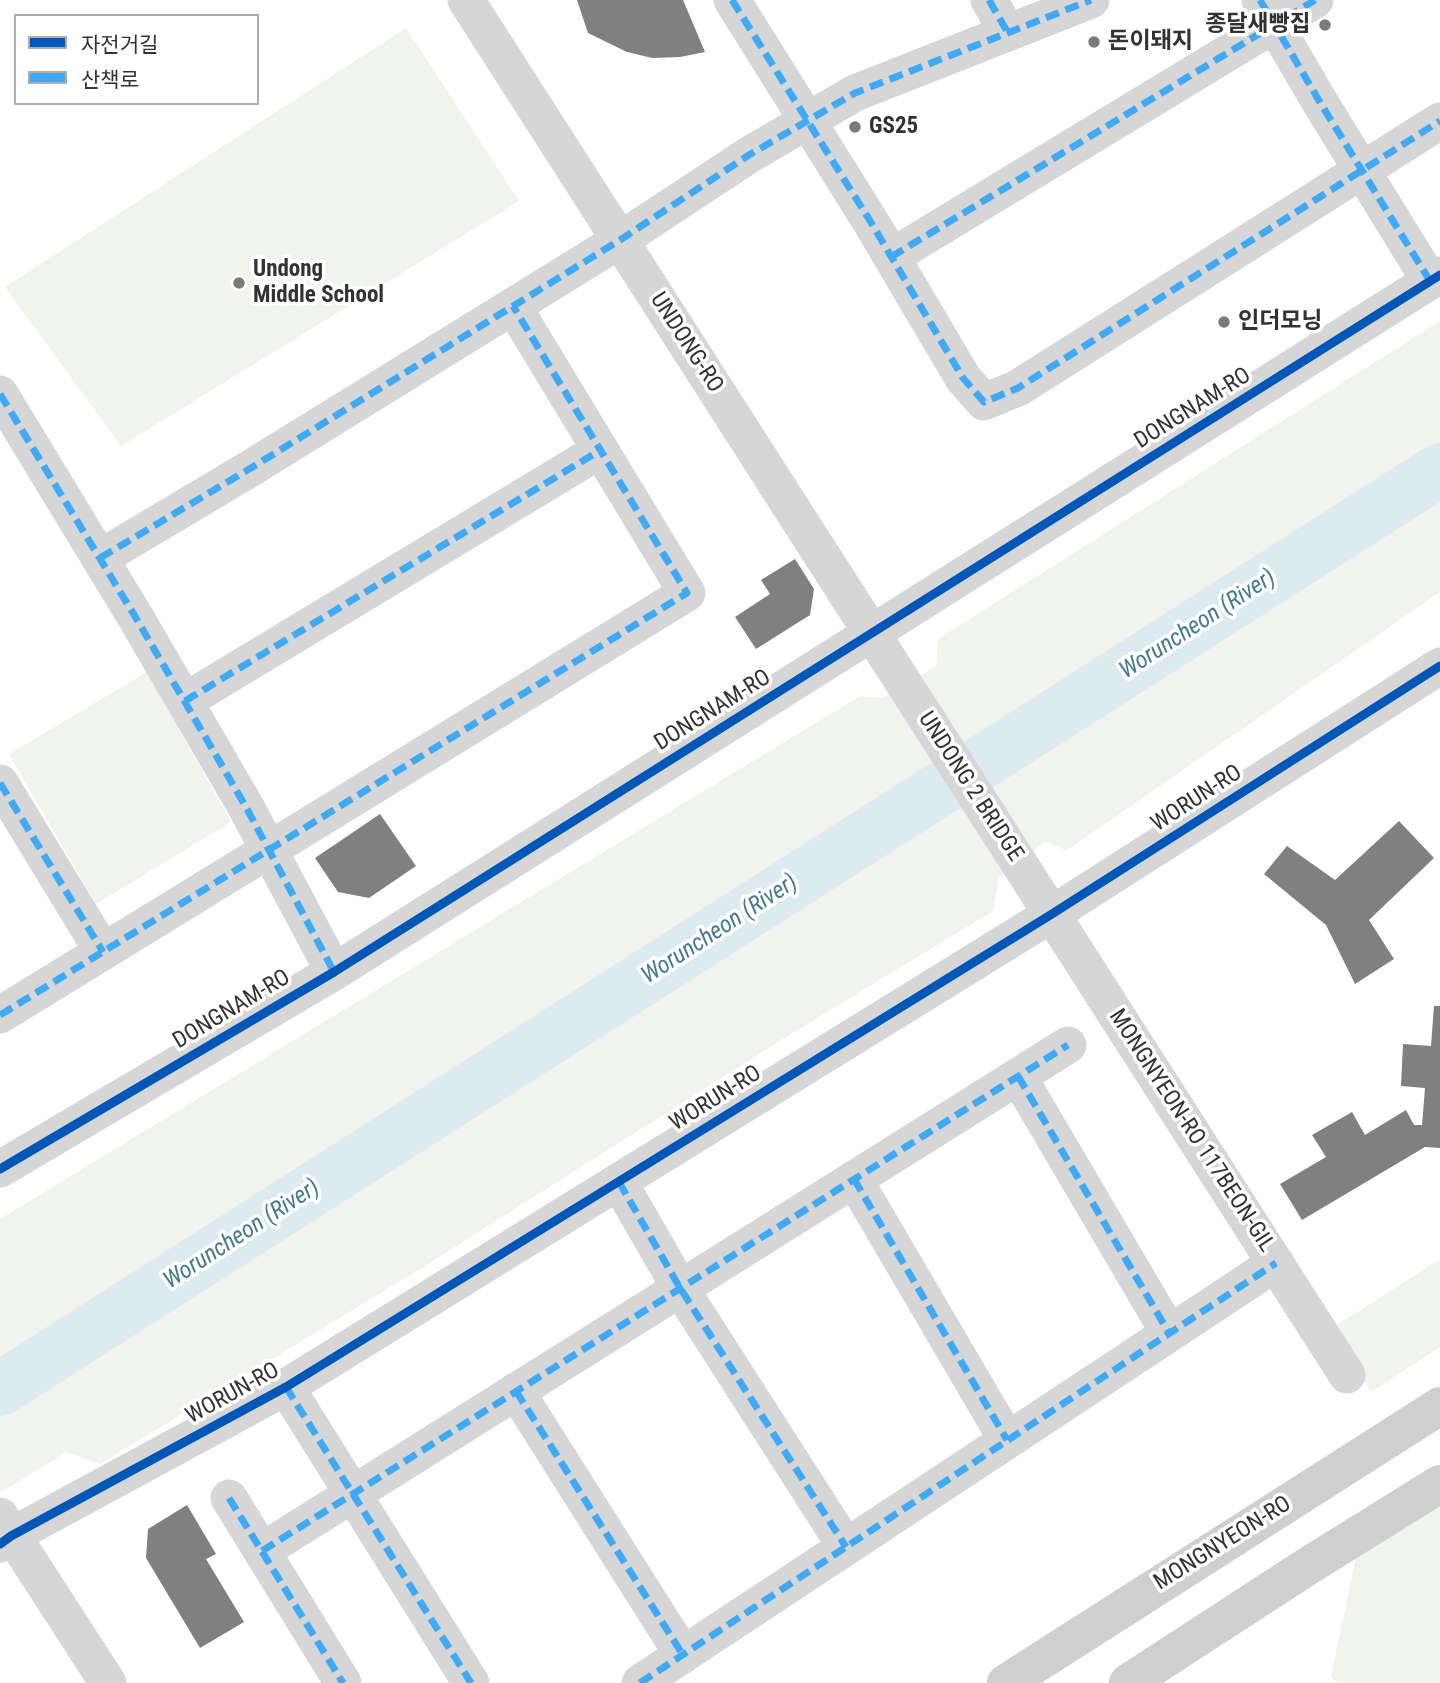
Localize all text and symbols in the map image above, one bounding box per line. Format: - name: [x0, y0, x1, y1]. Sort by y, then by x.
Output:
- place label: 종달새빵집: [1205, 11, 1311, 39]
- legend: [14, 14, 259, 105]
- marker: 종달새빵집: [1317, 17, 1333, 33]
- place label: 돈이돼지: [1108, 28, 1193, 56]
- text: 자전거길: [81, 33, 158, 57]
- marker: 돈이돼지: [1086, 34, 1102, 50]
- text: 산책로: [81, 68, 139, 92]
- place label: GS25: [869, 113, 918, 141]
- marker: GS25: [847, 119, 863, 135]
- place label: Undong Middle School: [253, 256, 384, 310]
- marker: Undong Middle School: [231, 275, 247, 291]
- street label: UNDONG-RO: [643, 288, 729, 398]
- place label: 인더모닝: [1238, 308, 1323, 336]
- marker: 인더모닝: [1216, 314, 1232, 330]
- street label: DONGNAM-RO: [1130, 362, 1256, 456]
- water label: Woruncheon (River): [1115, 564, 1281, 686]
- street label: DONGNAM-RO: [650, 664, 776, 758]
- street label: UNDONG 2 BRIDGE: [911, 707, 1029, 867]
- street label: WORUN-RO: [1147, 760, 1247, 838]
- water label: Woruncheon (River): [637, 869, 803, 991]
- street label: DONGNAM-RO: [168, 964, 296, 1056]
- street label: MONGNYEON-RO 117BEON-GIL: [1102, 1005, 1280, 1257]
- street label: WORUN-RO: [665, 1060, 767, 1138]
- water label: Woruncheon (River): [159, 1174, 325, 1296]
- street label: WORUN-RO: [182, 1357, 284, 1431]
- street label: MONGNYEON-RO: [1149, 1491, 1297, 1597]

